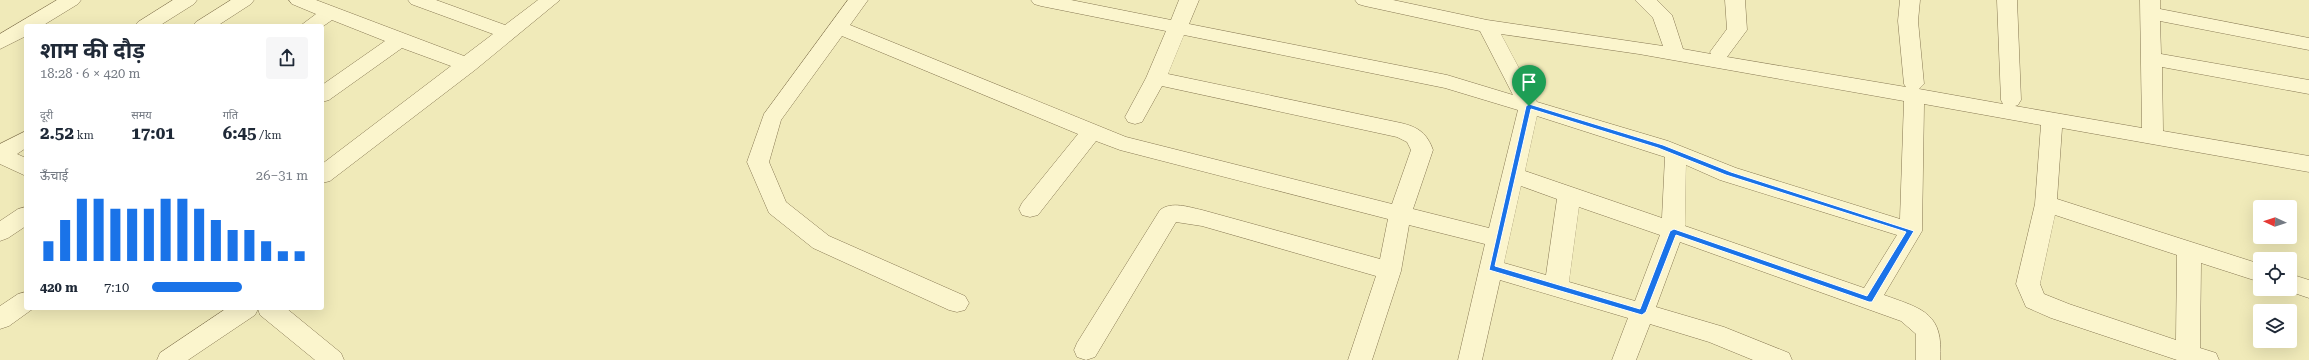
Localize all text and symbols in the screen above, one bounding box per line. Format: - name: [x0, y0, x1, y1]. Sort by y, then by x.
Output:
- button: share: [266, 37, 308, 79]
- text: शाम की दौड़: [40, 38, 145, 63]
- pin: [1512, 65, 1546, 106]
- text: 18:28 · 6 × 420 m: [40, 66, 140, 81]
- icon: arrive: [1518, 71, 1540, 93]
- text: दूरी: [40, 109, 53, 122]
- text: समय: [131, 109, 152, 122]
- text: गति: [223, 109, 238, 122]
- text: 2.52: [40, 123, 74, 143]
- text: 17:01: [131, 123, 175, 143]
- text: 6:45: [223, 123, 257, 143]
- text: km: [74, 129, 94, 142]
- text: /km: [257, 129, 282, 142]
- text: ऊँचाई: [40, 168, 68, 183]
- text: 26–31 m: [256, 168, 308, 183]
- north arrow: [2253, 200, 2297, 244]
- map controls: [2253, 200, 2297, 348]
- button: locate: [2253, 252, 2297, 296]
- text: 420 m: [40, 280, 78, 295]
- text: 7:10: [104, 280, 129, 295]
- button: layers: [2253, 304, 2297, 348]

